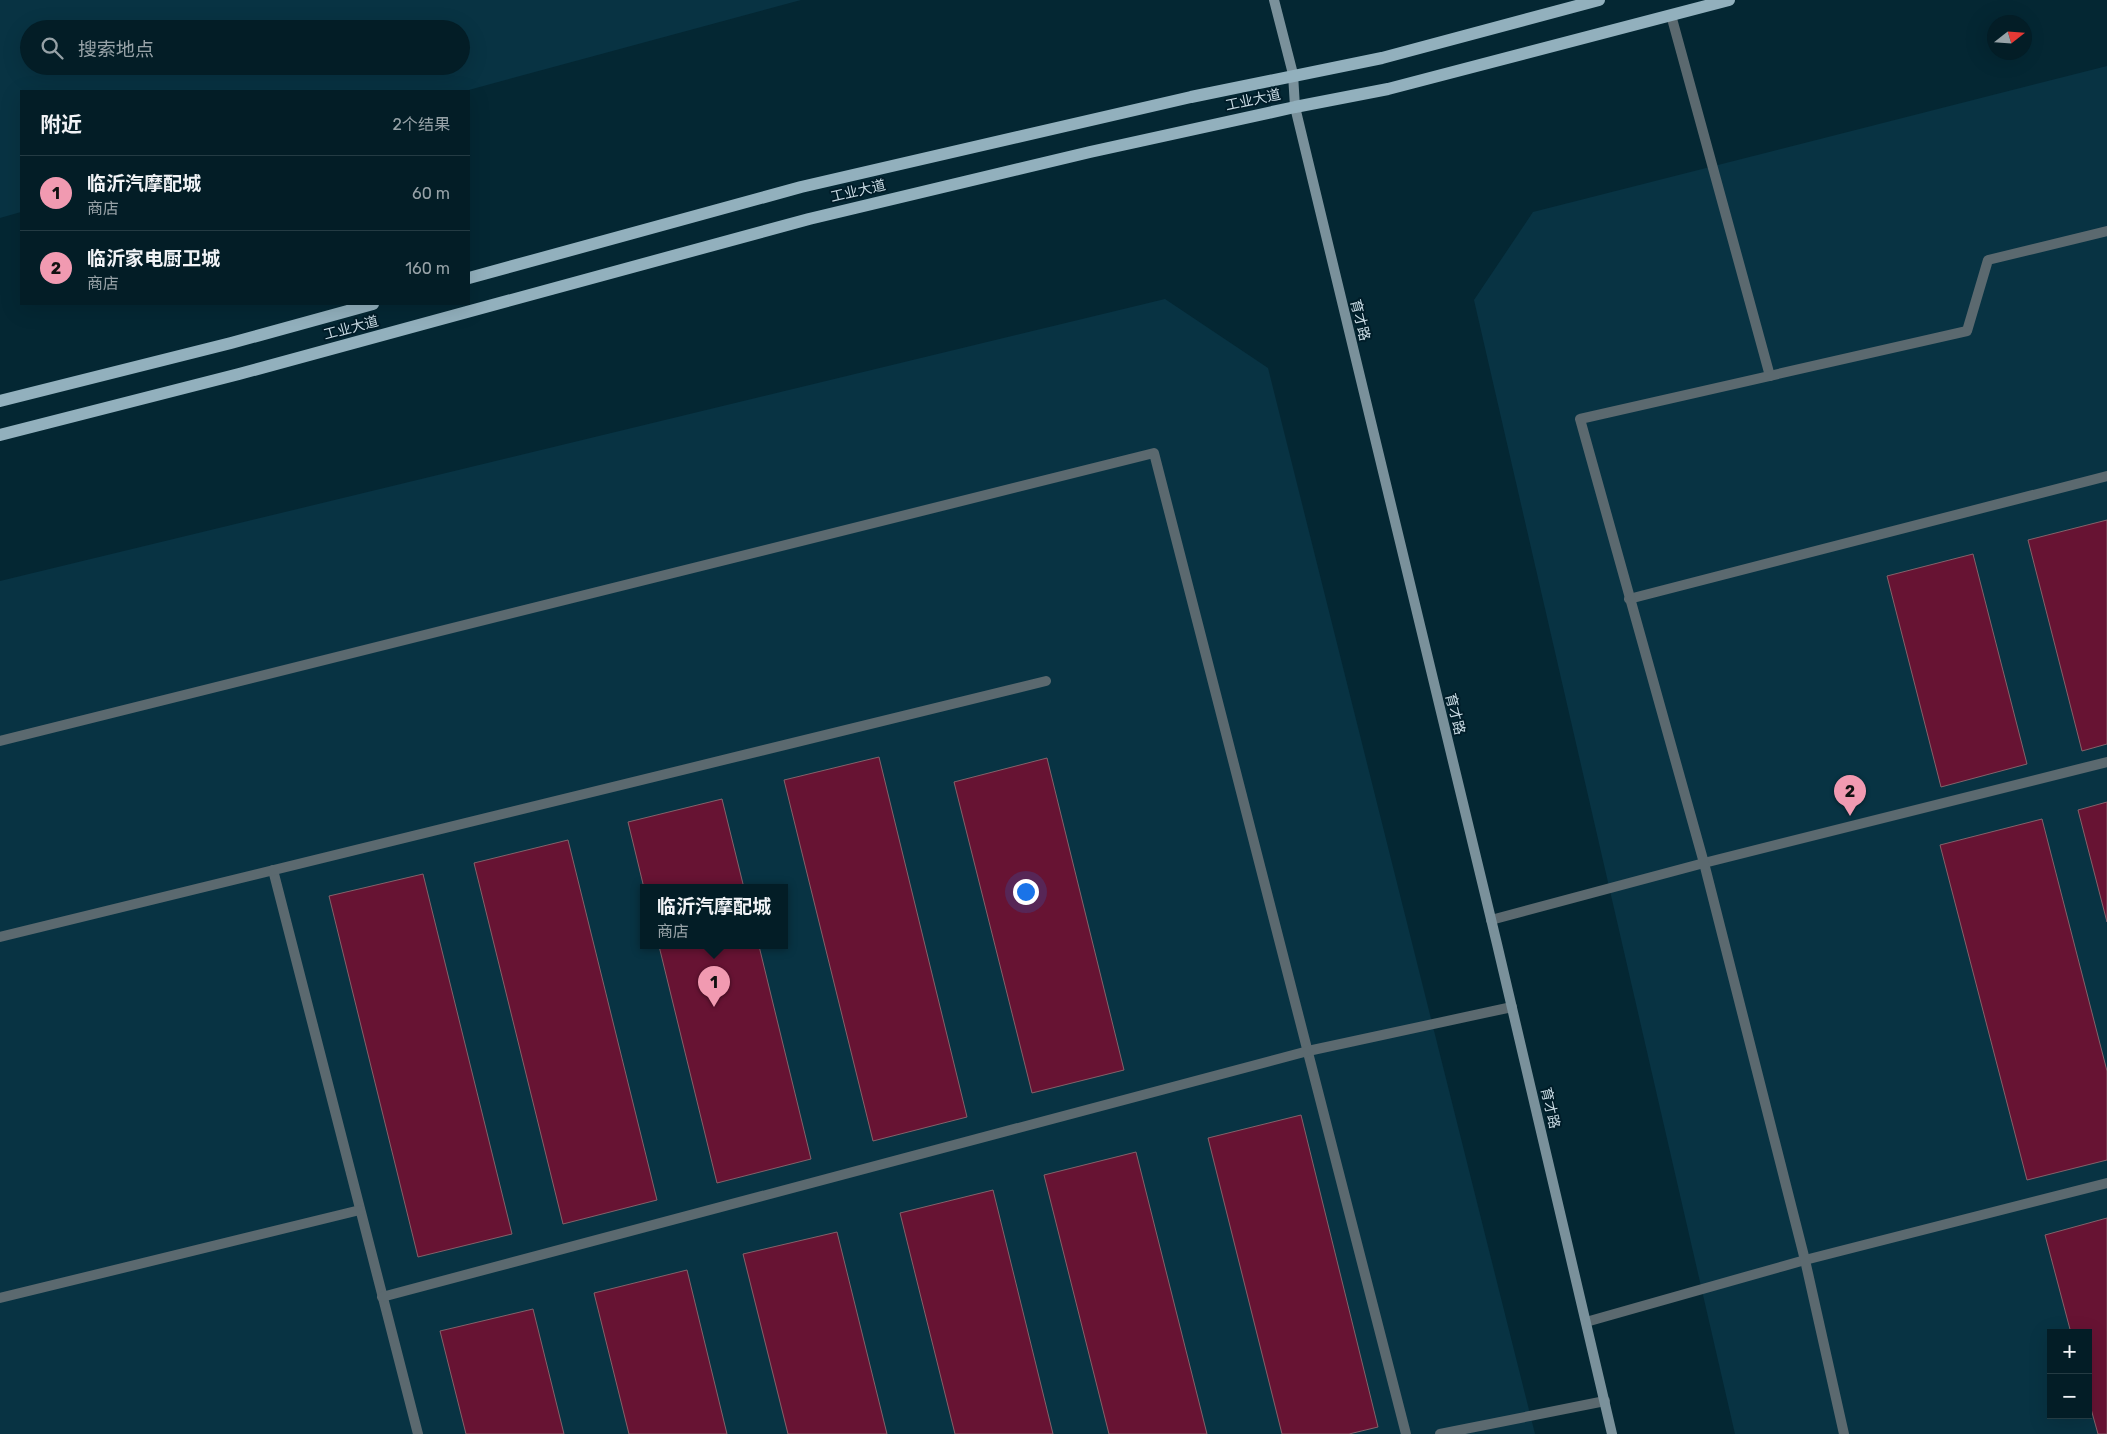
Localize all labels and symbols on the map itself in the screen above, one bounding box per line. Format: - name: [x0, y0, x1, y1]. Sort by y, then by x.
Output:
- north arrow: [1987, 15, 2032, 60]
- street label: 工业大道: [1224, 86, 1282, 114]
- street label: 工业大道: [829, 176, 887, 206]
- street label: 育才路: [1347, 298, 1373, 342]
- street label: 工业大道: [322, 313, 380, 343]
- street label: 育才路: [1442, 692, 1468, 736]
- pin: 2: [1834, 775, 1866, 816]
- your location: [1013, 879, 1039, 905]
- pin: 1: [698, 966, 730, 1007]
- street label: 育才路: [1537, 1086, 1563, 1130]

